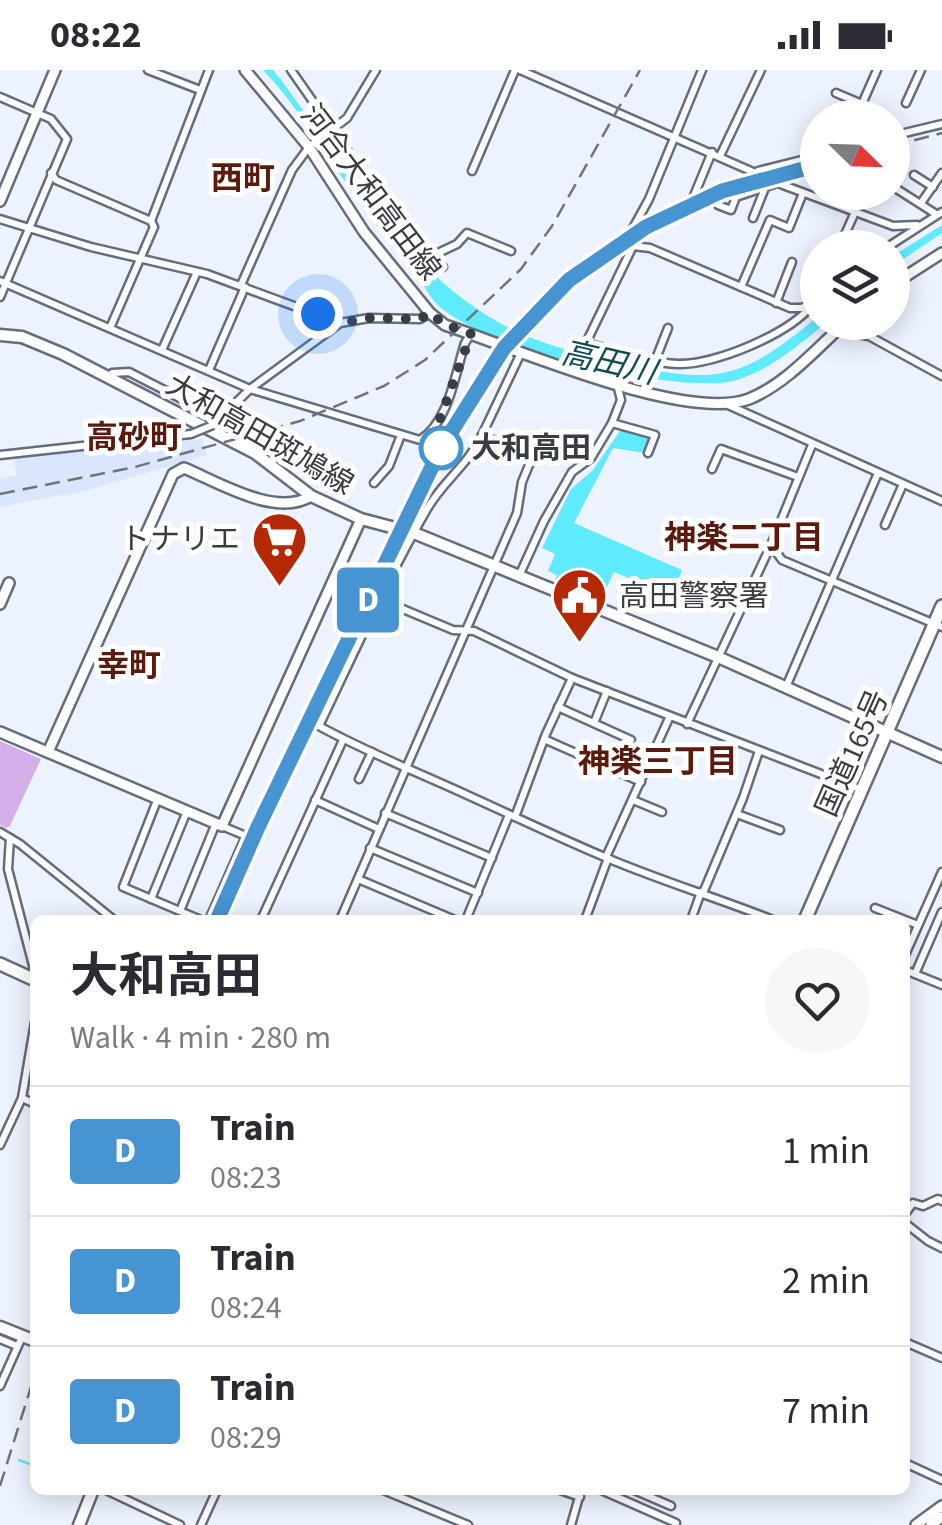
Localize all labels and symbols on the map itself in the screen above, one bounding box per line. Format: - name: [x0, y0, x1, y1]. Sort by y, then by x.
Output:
- street label: 河合大和高田線: [290, 96, 451, 289]
- north arrow: [800, 100, 910, 210]
- district label: 西町: [211, 156, 275, 202]
- your location: [293, 289, 343, 339]
- water label: 高田川: [557, 330, 664, 397]
- street label: 大和高田斑鳩線: [158, 363, 361, 506]
- district label: 高砂町: [86, 415, 182, 461]
- marker: 大和高田: [420, 427, 462, 469]
- place label: 大和高田: [471, 427, 591, 470]
- supermarket icon: トナリエ: [249, 509, 309, 588]
- district label: 神楽二丁目: [664, 515, 824, 561]
- place label: トナリエ: [120, 518, 240, 561]
- public building icon: 高田警察署: [550, 566, 610, 645]
- line badge: D: [336, 568, 400, 632]
- place label: 高田警察署: [619, 575, 769, 618]
- district label: 幸町: [97, 643, 161, 689]
- street label: 国道165号: [805, 683, 899, 823]
- district label: 神楽三丁目: [578, 739, 738, 785]

